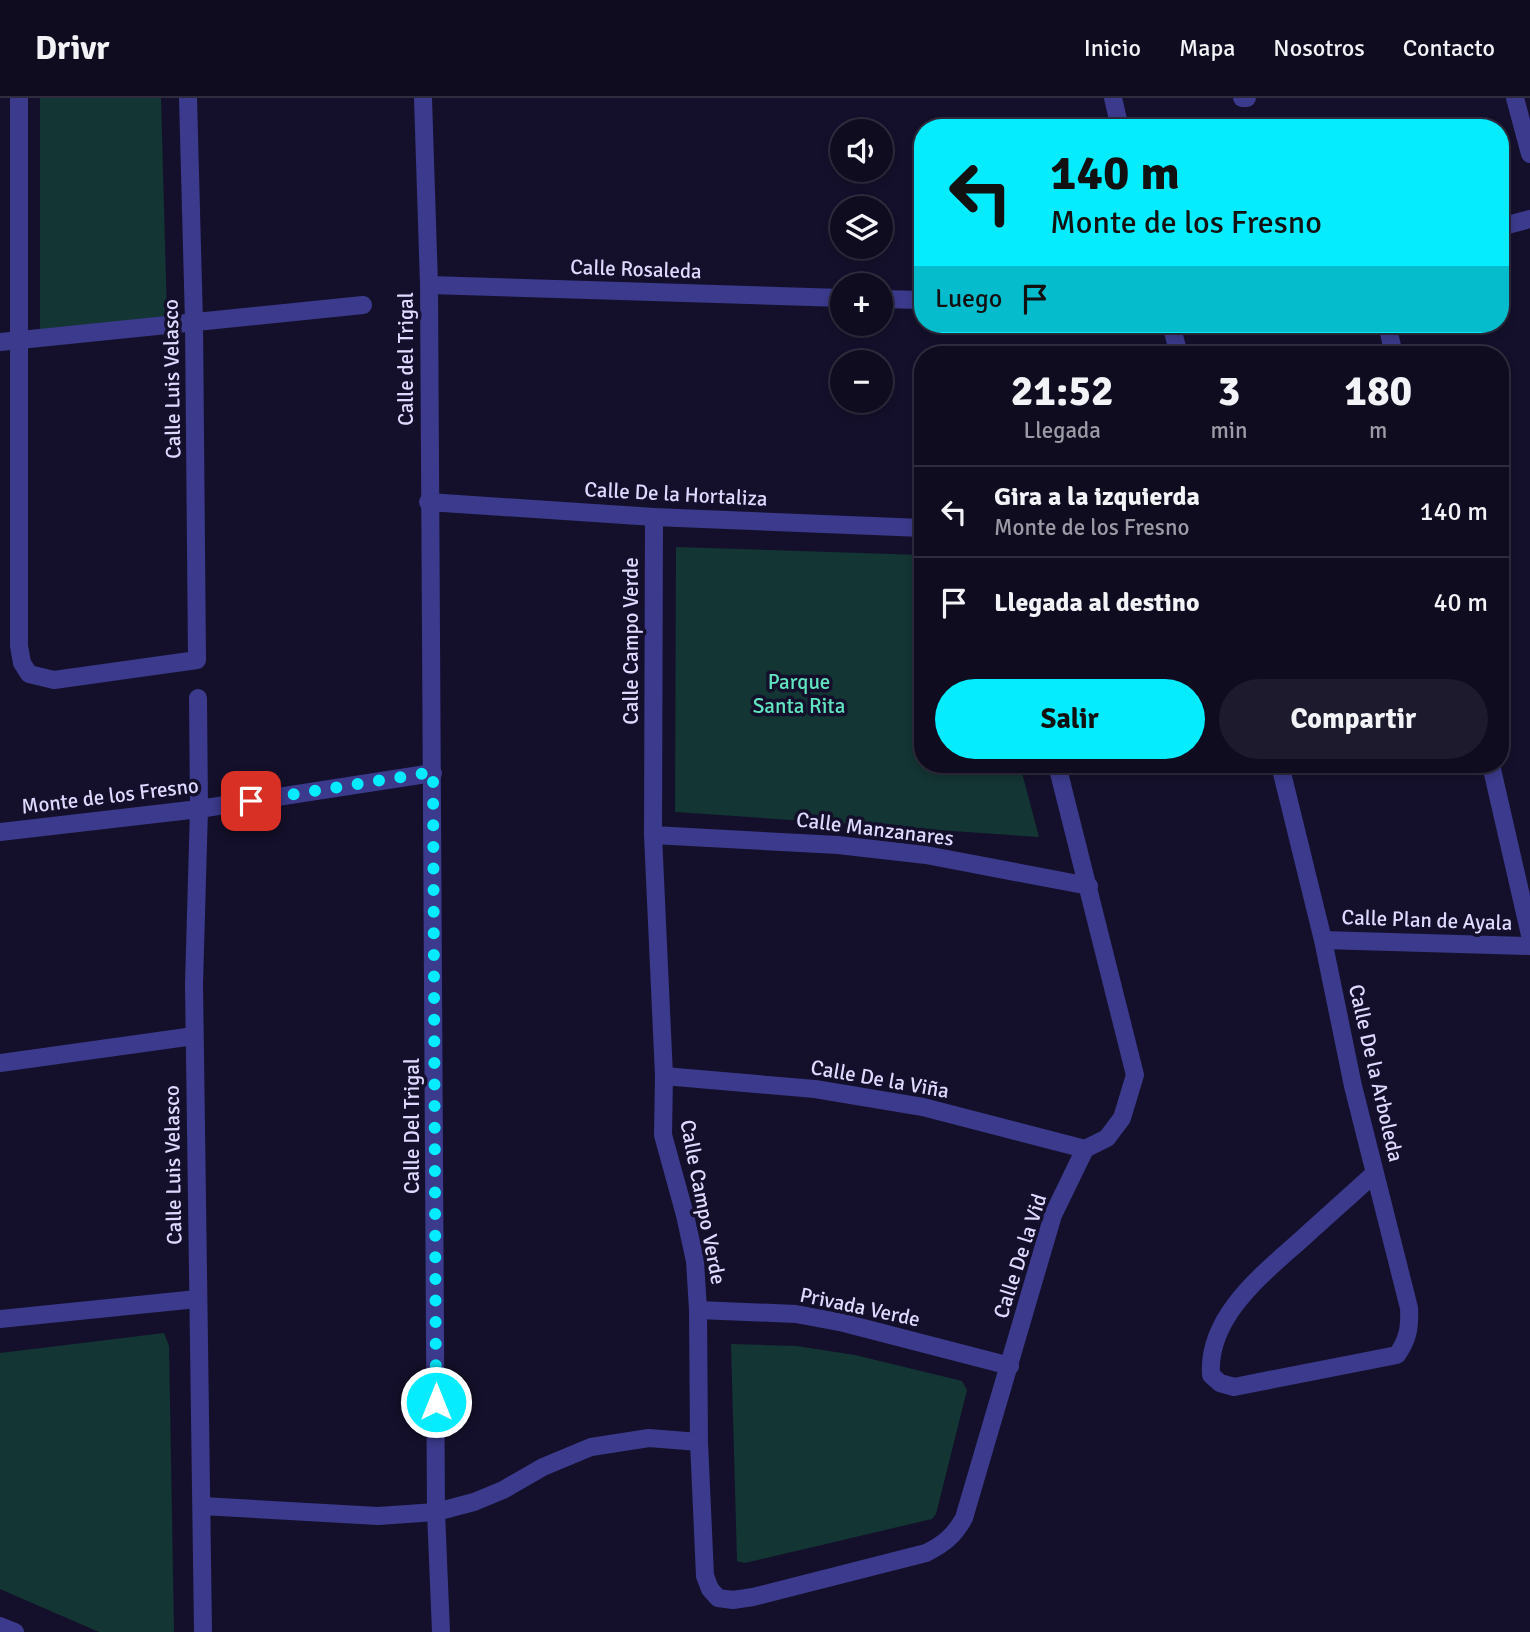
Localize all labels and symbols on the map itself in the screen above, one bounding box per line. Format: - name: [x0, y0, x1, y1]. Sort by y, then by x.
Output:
- street label: Calle Rosaleda: [570, 254, 702, 284]
- street label: Calle del Trigal: [393, 292, 419, 426]
- street label: Calle Luis Velasco: [158, 299, 186, 459]
- street label: Calle De la Hortaliza: [584, 476, 768, 512]
- street label: Calle Campo Verde: [618, 557, 644, 725]
- park label: Parque Santa Rita: [753, 669, 845, 719]
- pin: [221, 771, 281, 831]
- street label: Monte de los Fresno: [20, 772, 200, 820]
- street label: Calle Manzanares: [795, 806, 955, 852]
- street label: Calle Plan de Ayala: [1341, 904, 1513, 936]
- street label: Calle De la Arboleda: [1343, 982, 1409, 1164]
- street label: Calle De la Viña: [809, 1054, 951, 1104]
- street label: Calle Del Trigal: [399, 1058, 425, 1194]
- street label: Calle Luis Velasco: [159, 1085, 187, 1245]
- street label: Calle Campo Verde: [674, 1117, 732, 1287]
- street label: Calle De la Vid: [988, 1190, 1052, 1322]
- street label: Privada Verde: [797, 1282, 923, 1332]
- position arrow: [399, 1365, 473, 1439]

